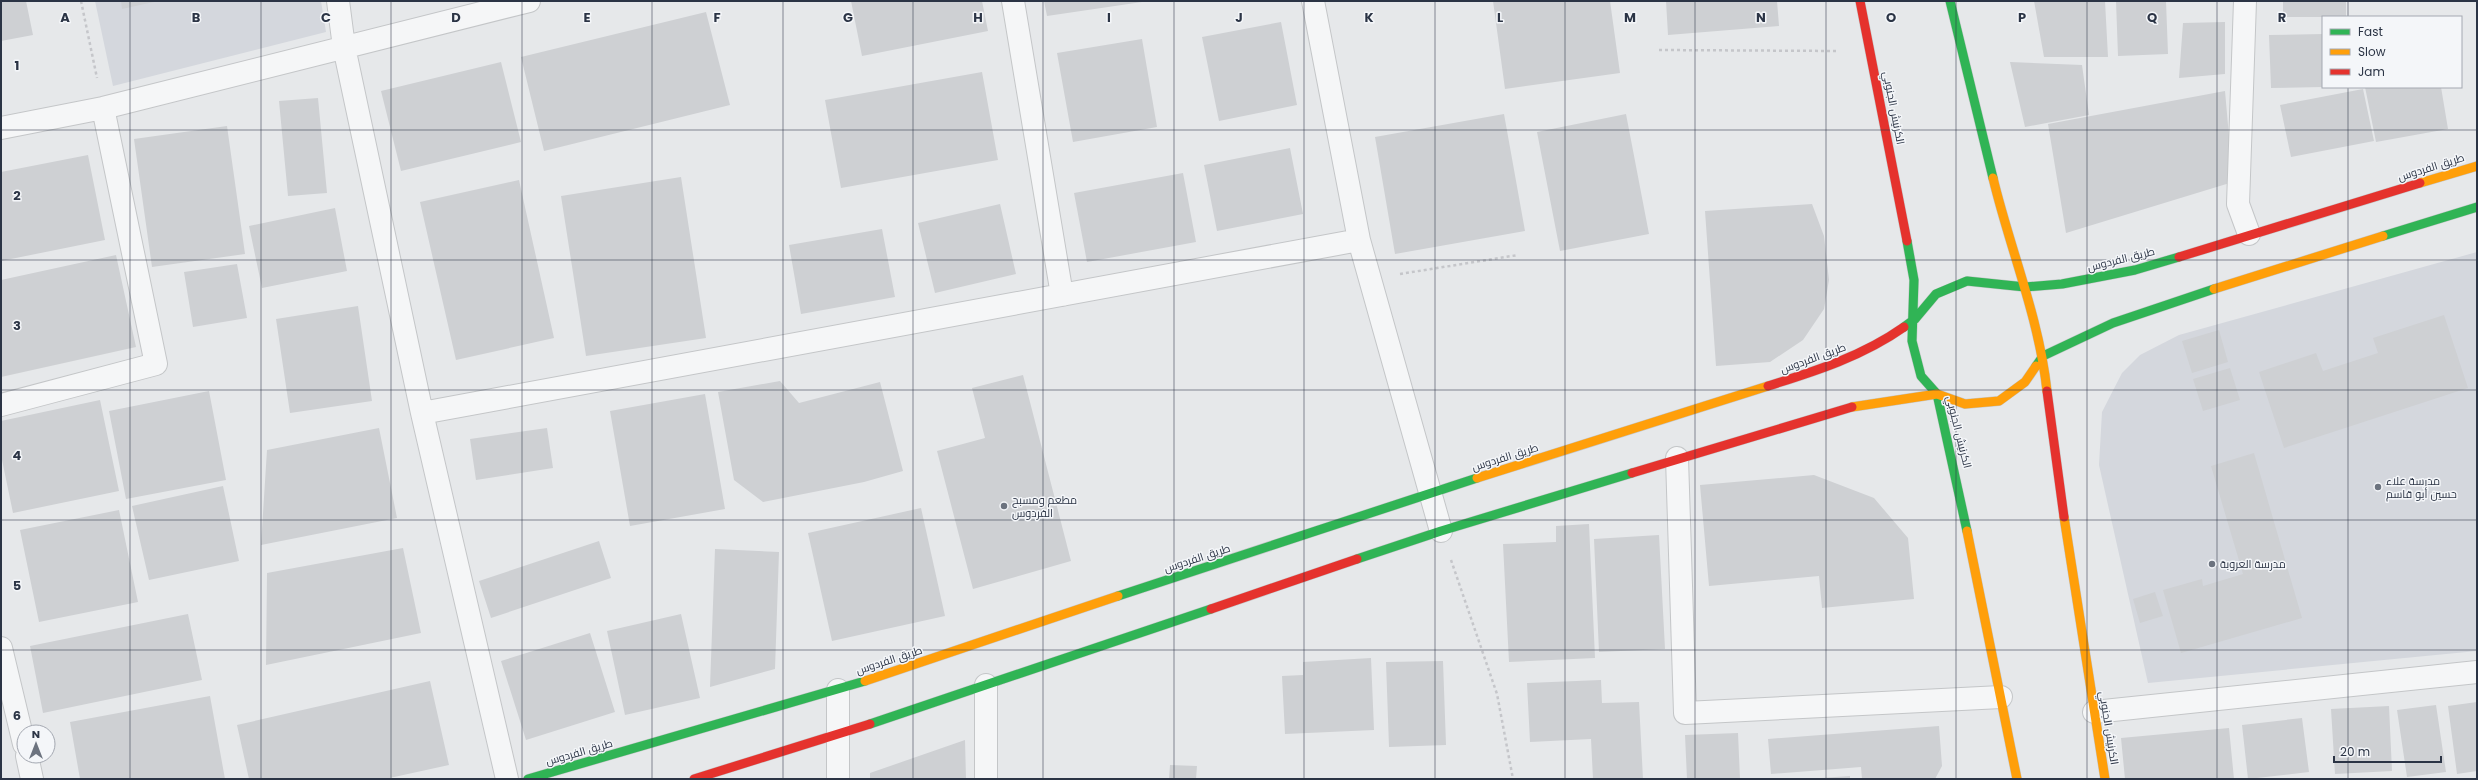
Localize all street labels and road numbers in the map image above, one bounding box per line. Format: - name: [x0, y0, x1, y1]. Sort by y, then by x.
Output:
- street label: الكرنيش الجنوبي: [1878, 70, 1909, 146]
- street label: طريق الفردوس: [2396, 149, 2466, 185]
- street label: طريق الفردوس: [2086, 243, 2156, 275]
- street label: طريق الفردوس: [1778, 339, 1848, 377]
- street label: الكرنيش الجنوبي: [1941, 394, 1976, 470]
- street label: طريق الفردوس: [1470, 439, 1540, 475]
- street label: طريق الفردوس: [1162, 540, 1232, 576]
- street label: طريق الفردوس: [854, 642, 924, 678]
- street label: الكرنيش الجنوبي: [2094, 690, 2123, 766]
- street label: طريق الفردوس: [544, 735, 614, 769]

